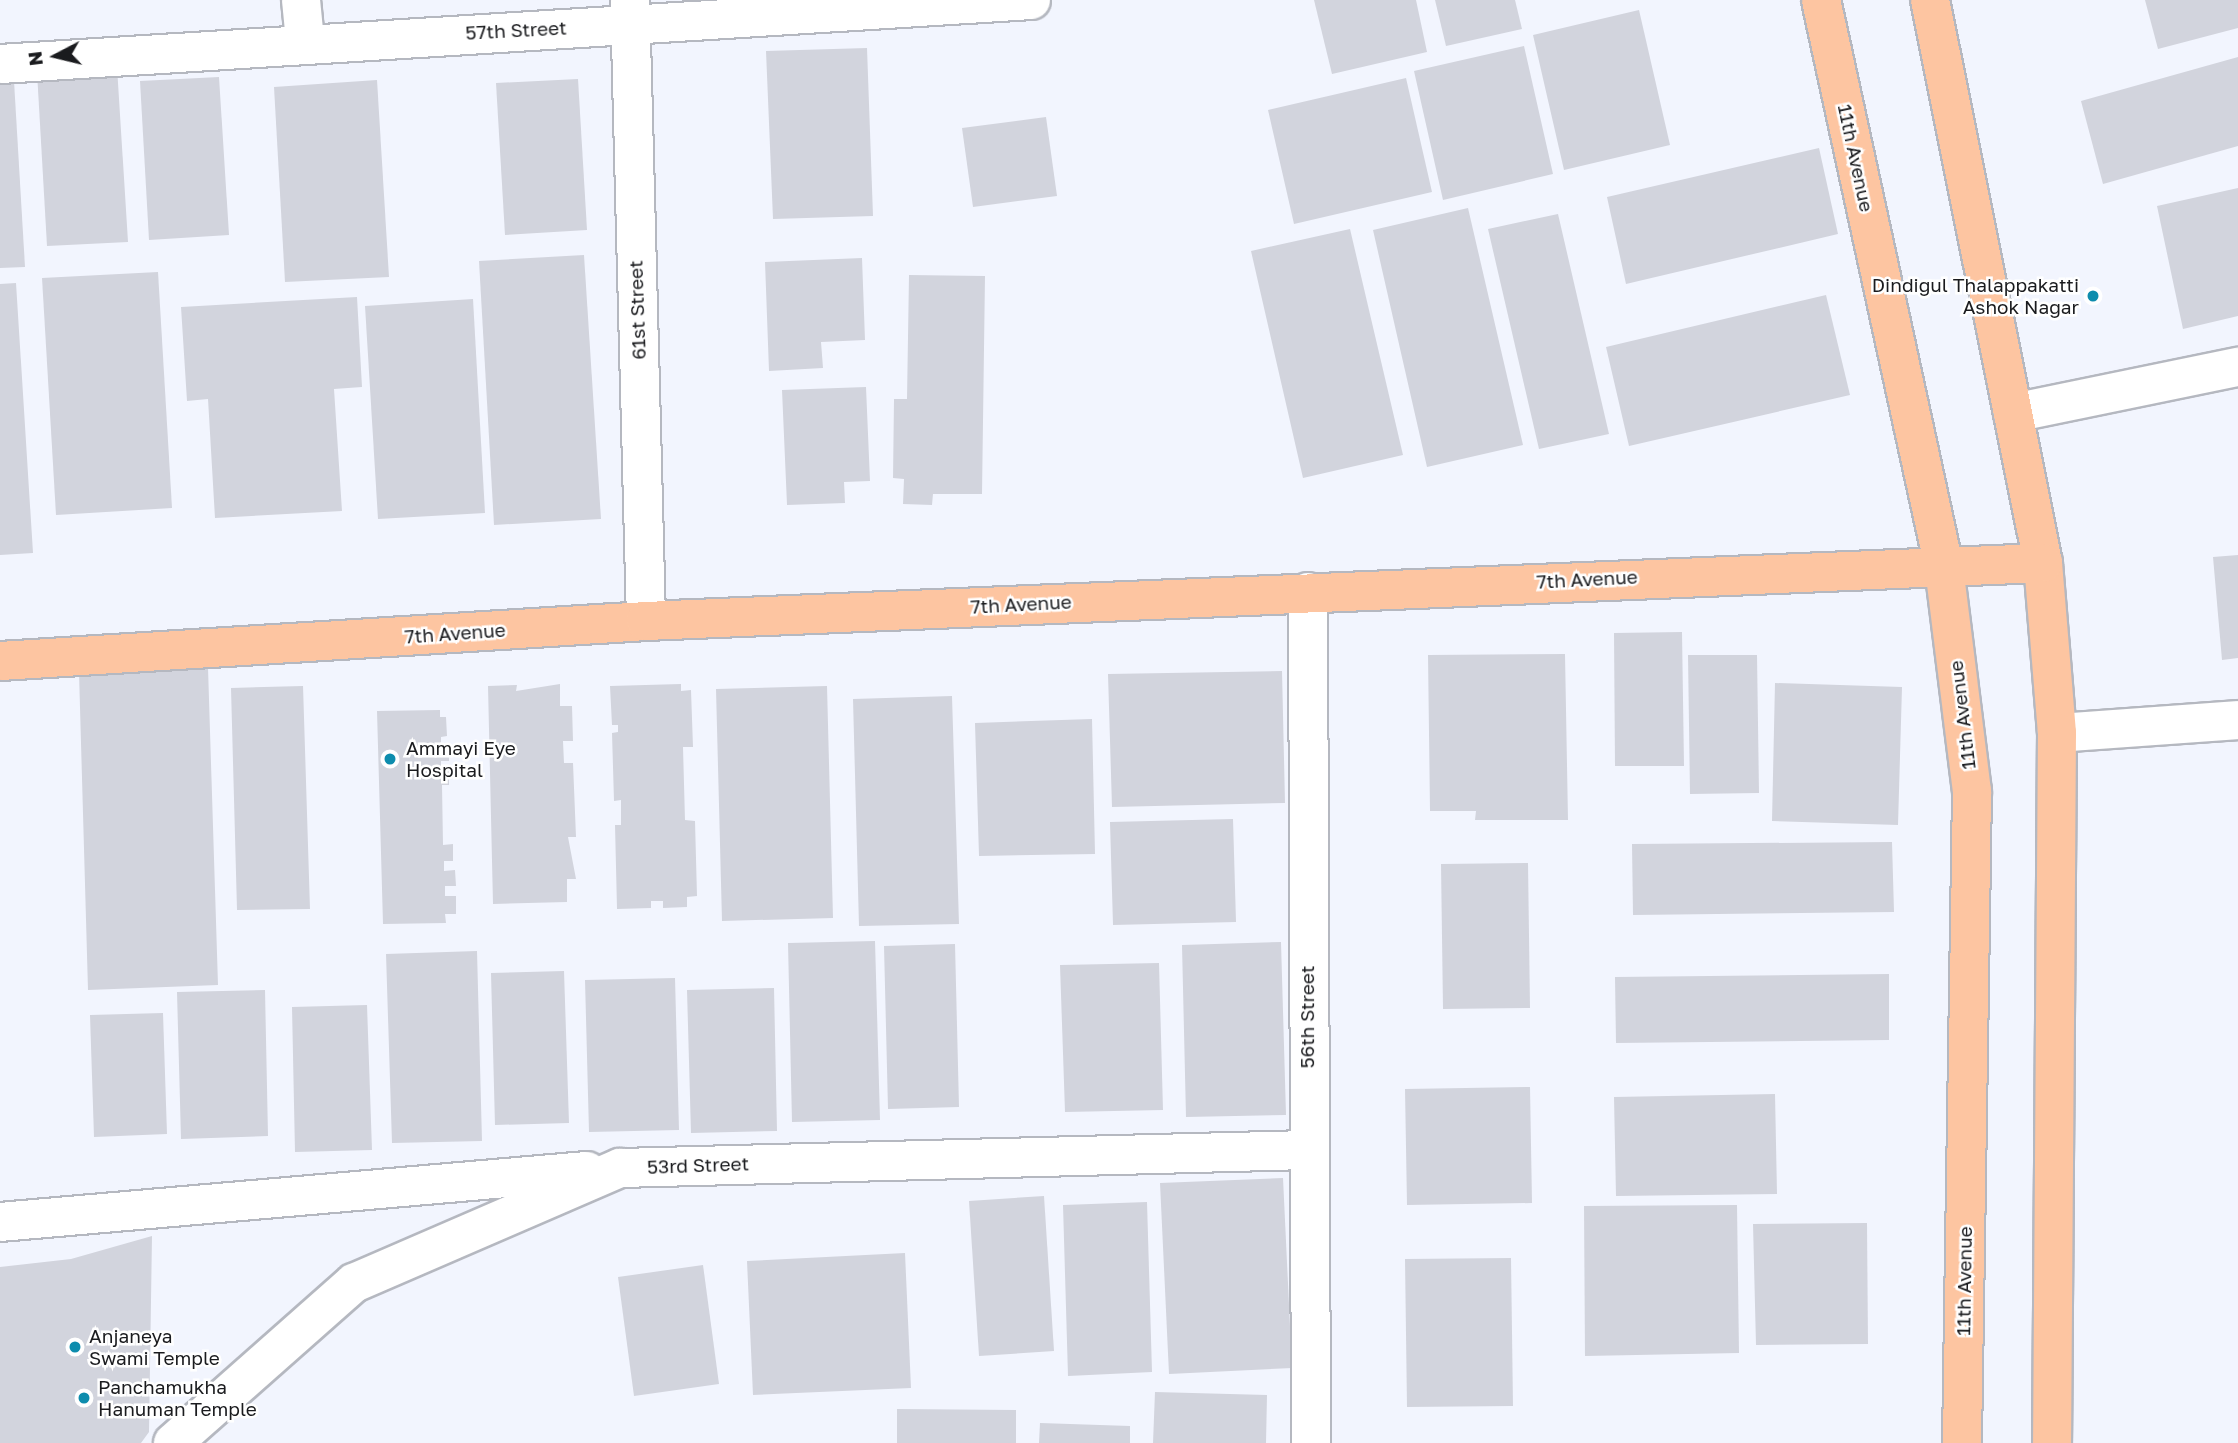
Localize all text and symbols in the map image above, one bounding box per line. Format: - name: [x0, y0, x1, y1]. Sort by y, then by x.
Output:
- street label: 57th Street: [465, 16, 567, 44]
- north arrow: [21, 21, 91, 91]
- text: N: [22, 50, 47, 67]
- street label: 11th Avenue: [1833, 102, 1879, 214]
- street label: 61st Street: [624, 260, 650, 360]
- place label: Dindigul Thalappakatti Ashok Nagar: [1872, 274, 2079, 318]
- marker: Dindigul Thalappakatti Ashok Nagar: [2085, 288, 2101, 304]
- street label: 7th Avenue: [1536, 565, 1638, 593]
- street label: 7th Avenue: [970, 590, 1072, 618]
- street label: 7th Avenue: [404, 618, 506, 648]
- street label: 11th Avenue: [1944, 659, 1980, 771]
- place label: Ammayi Eye Hospital: [406, 737, 516, 781]
- marker: Ammayi Eye Hospital: [380, 749, 400, 769]
- street label: 56th Street: [1296, 966, 1318, 1068]
- street label: 53rd Street: [647, 1152, 749, 1178]
- street label: 11th Avenue: [1952, 1226, 1976, 1336]
- place label: Anjaneya Swami Temple: [89, 1325, 220, 1369]
- marker: Anjaneya Swami Temple: [67, 1339, 83, 1355]
- place label: Panchamukha Hanuman Temple: [98, 1376, 257, 1420]
- marker: Panchamukha Hanuman Temple: [76, 1390, 92, 1406]

